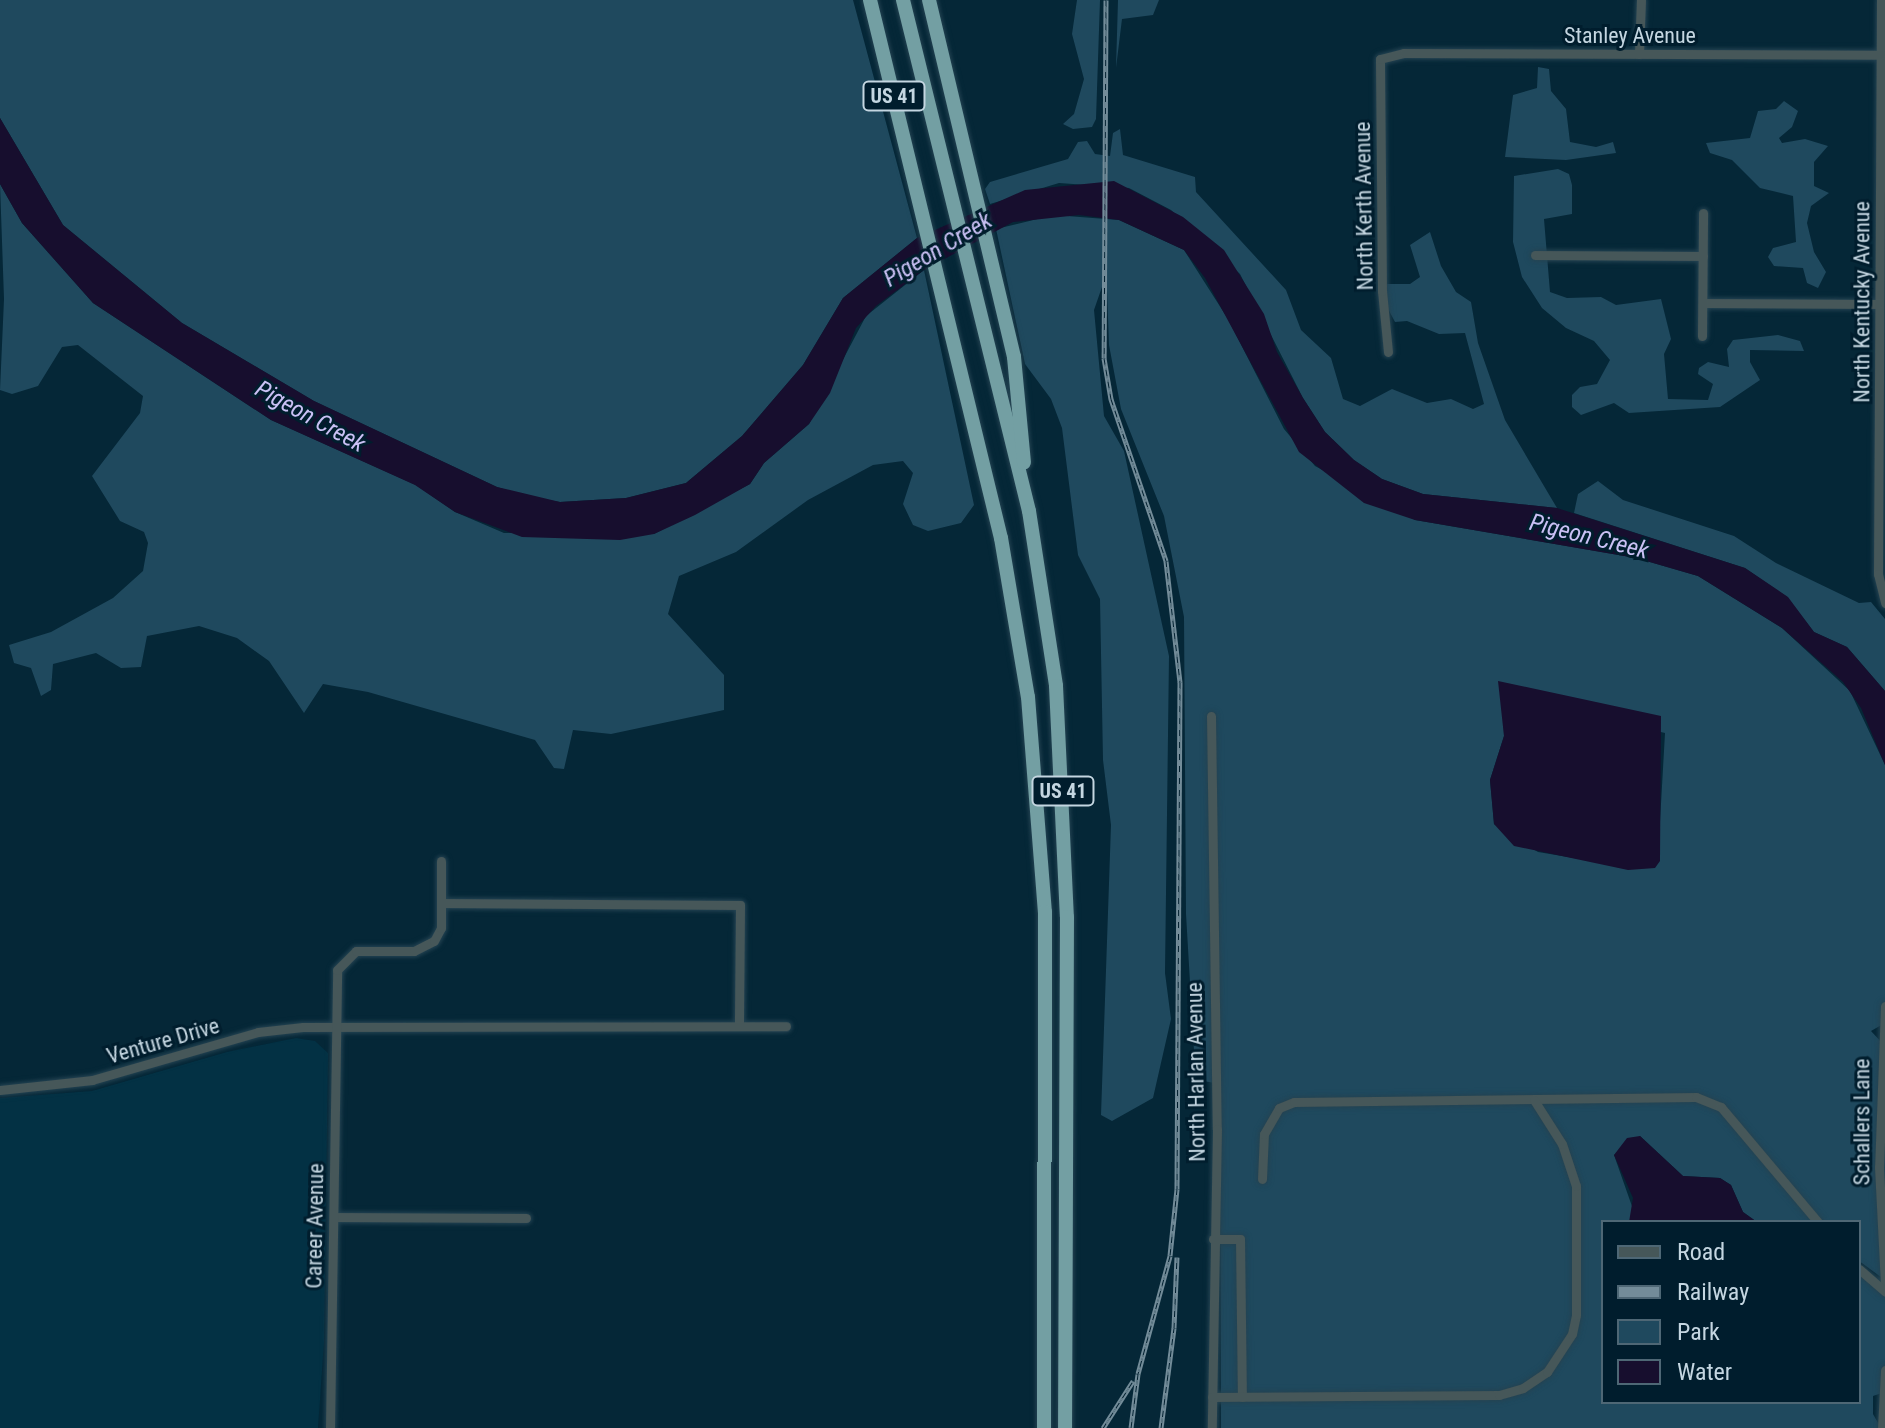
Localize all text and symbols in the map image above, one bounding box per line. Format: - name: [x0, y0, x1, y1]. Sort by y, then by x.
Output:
- street label: Stanley Avenue: [1564, 23, 1696, 49]
- road number: US 41: [862, 80, 926, 112]
- street label: North Kerth Avenue: [1349, 121, 1379, 291]
- street label: North Kentucky Avenue: [1849, 201, 1875, 403]
- water label: Pigeon Creek: [879, 206, 997, 294]
- water label: Pigeon Creek: [250, 375, 370, 459]
- water label: Pigeon Creek: [1527, 508, 1651, 566]
- road number: US 41: [1031, 775, 1095, 807]
- street label: North Harlan Avenue: [1181, 982, 1211, 1162]
- street label: Venture Drive: [104, 1012, 222, 1070]
- street label: Schallers Lane: [1849, 1059, 1875, 1185]
- street label: Career Avenue: [301, 1163, 329, 1289]
- legend: [1601, 1220, 1861, 1404]
- text: Road: [1677, 1238, 1725, 1266]
- text: Railway: [1677, 1278, 1749, 1306]
- text: Park: [1677, 1318, 1720, 1346]
- text: Water: [1677, 1358, 1732, 1386]

